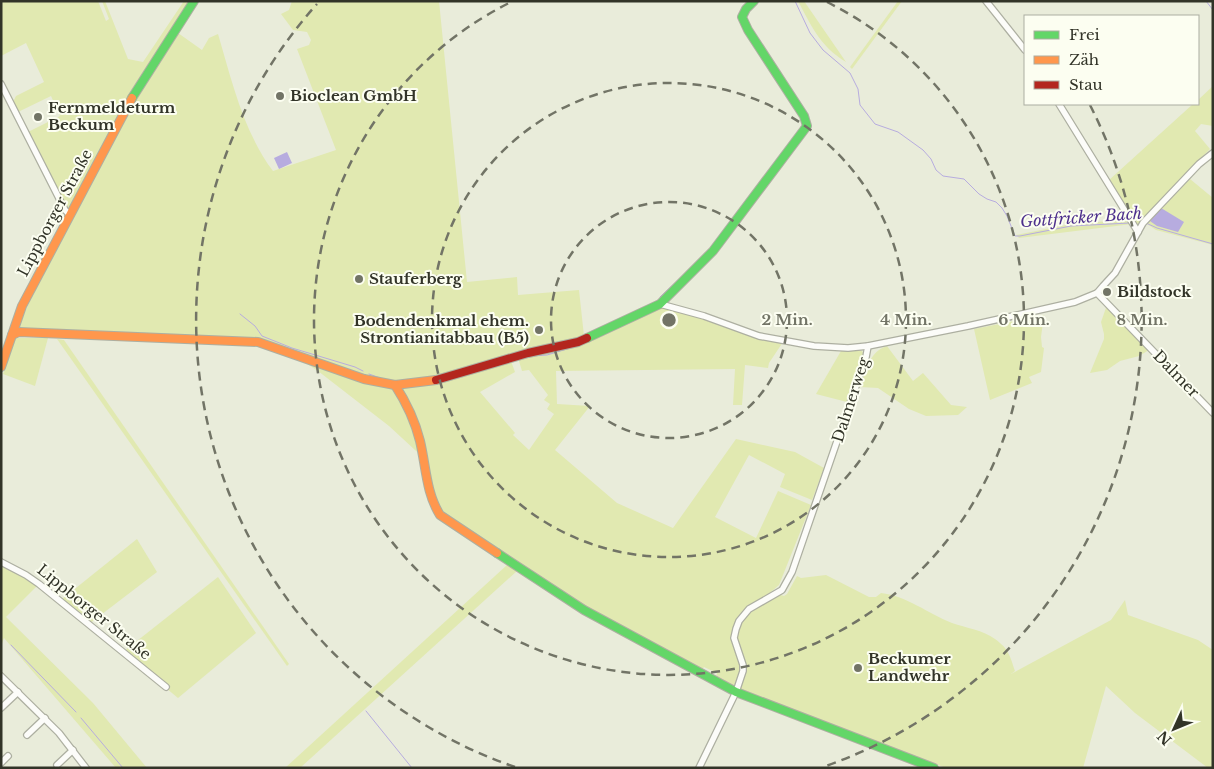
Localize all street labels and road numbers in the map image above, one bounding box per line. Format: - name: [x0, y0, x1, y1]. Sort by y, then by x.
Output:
- street label: Lippborger Straße: [13, 146, 96, 280]
- street label: Dalmer: [1149, 346, 1204, 402]
- street label: Dalmerweg: [828, 354, 874, 445]
- street label: Lippborger Straße: [33, 560, 155, 663]

